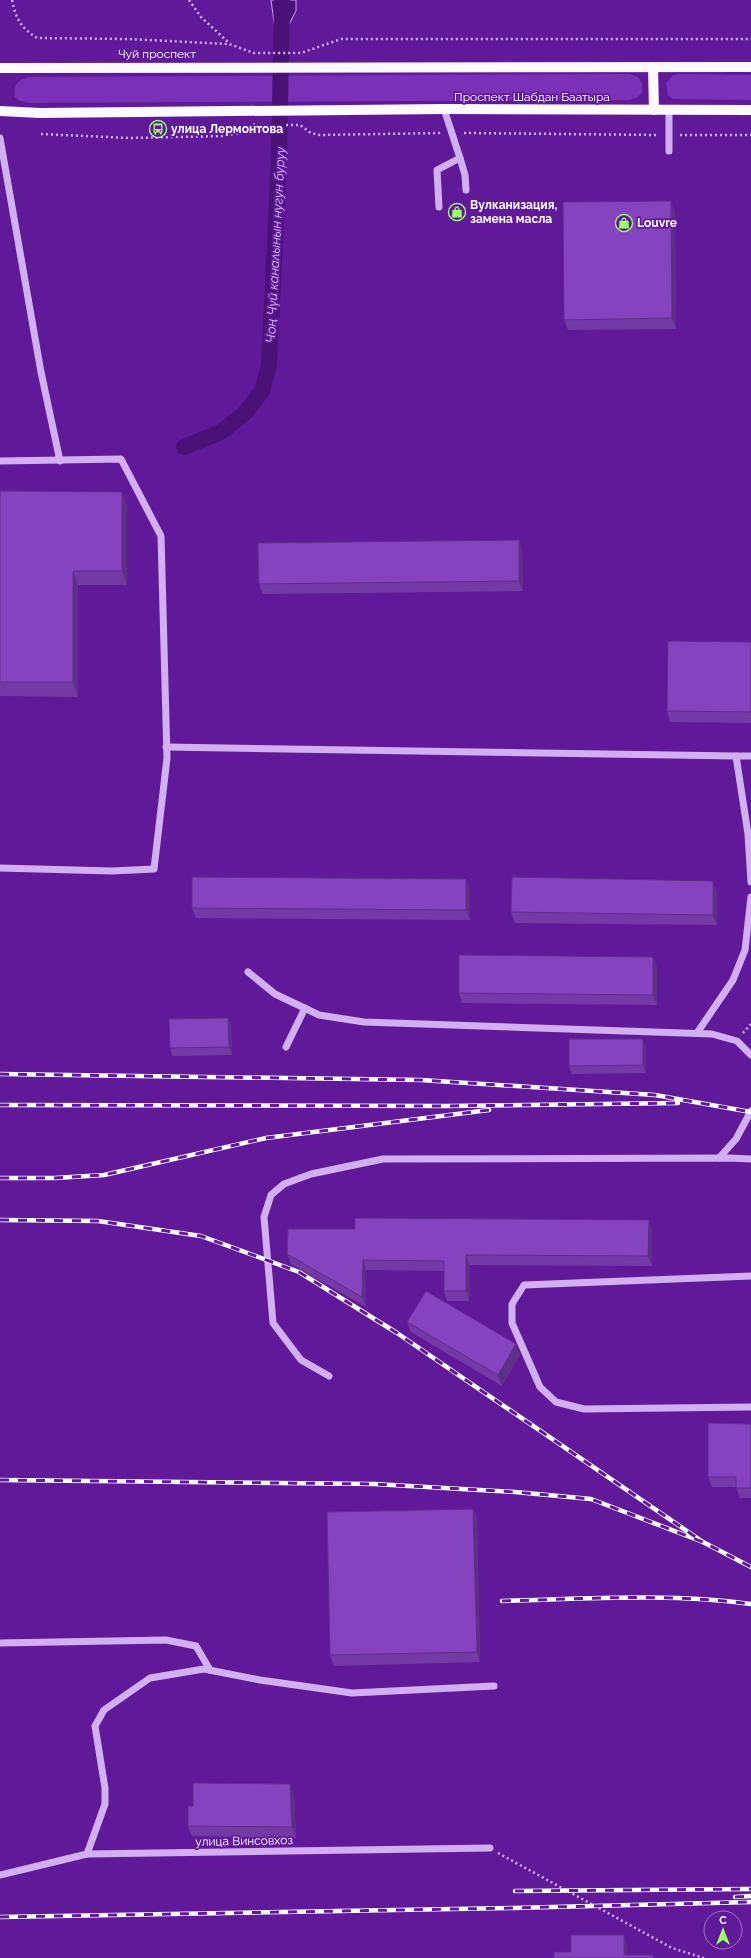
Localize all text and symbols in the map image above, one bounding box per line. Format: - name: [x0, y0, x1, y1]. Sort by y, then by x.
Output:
- street label: Чуй проспект: [118, 47, 196, 61]
- street label: Проспект Шабдан Баатыра: [454, 90, 610, 104]
- bus stop icon: улица Лермонтова: [148, 119, 168, 139]
- place label: улица Лермонтова: [171, 122, 283, 136]
- water label: Чоң Чүй каналынын нугун буруу: [263, 146, 288, 343]
- place label: Вулканизация, замена масла: [470, 198, 557, 226]
- shop icon: Вулканизация, замена масла: [447, 202, 467, 222]
- shop icon: Louvre: [614, 213, 634, 233]
- place label: Louvre: [637, 216, 677, 230]
- street label: улица Винсовхоз: [195, 1833, 294, 1849]
- north arrow: [703, 1910, 743, 1950]
- text: С: [719, 1914, 727, 1927]

